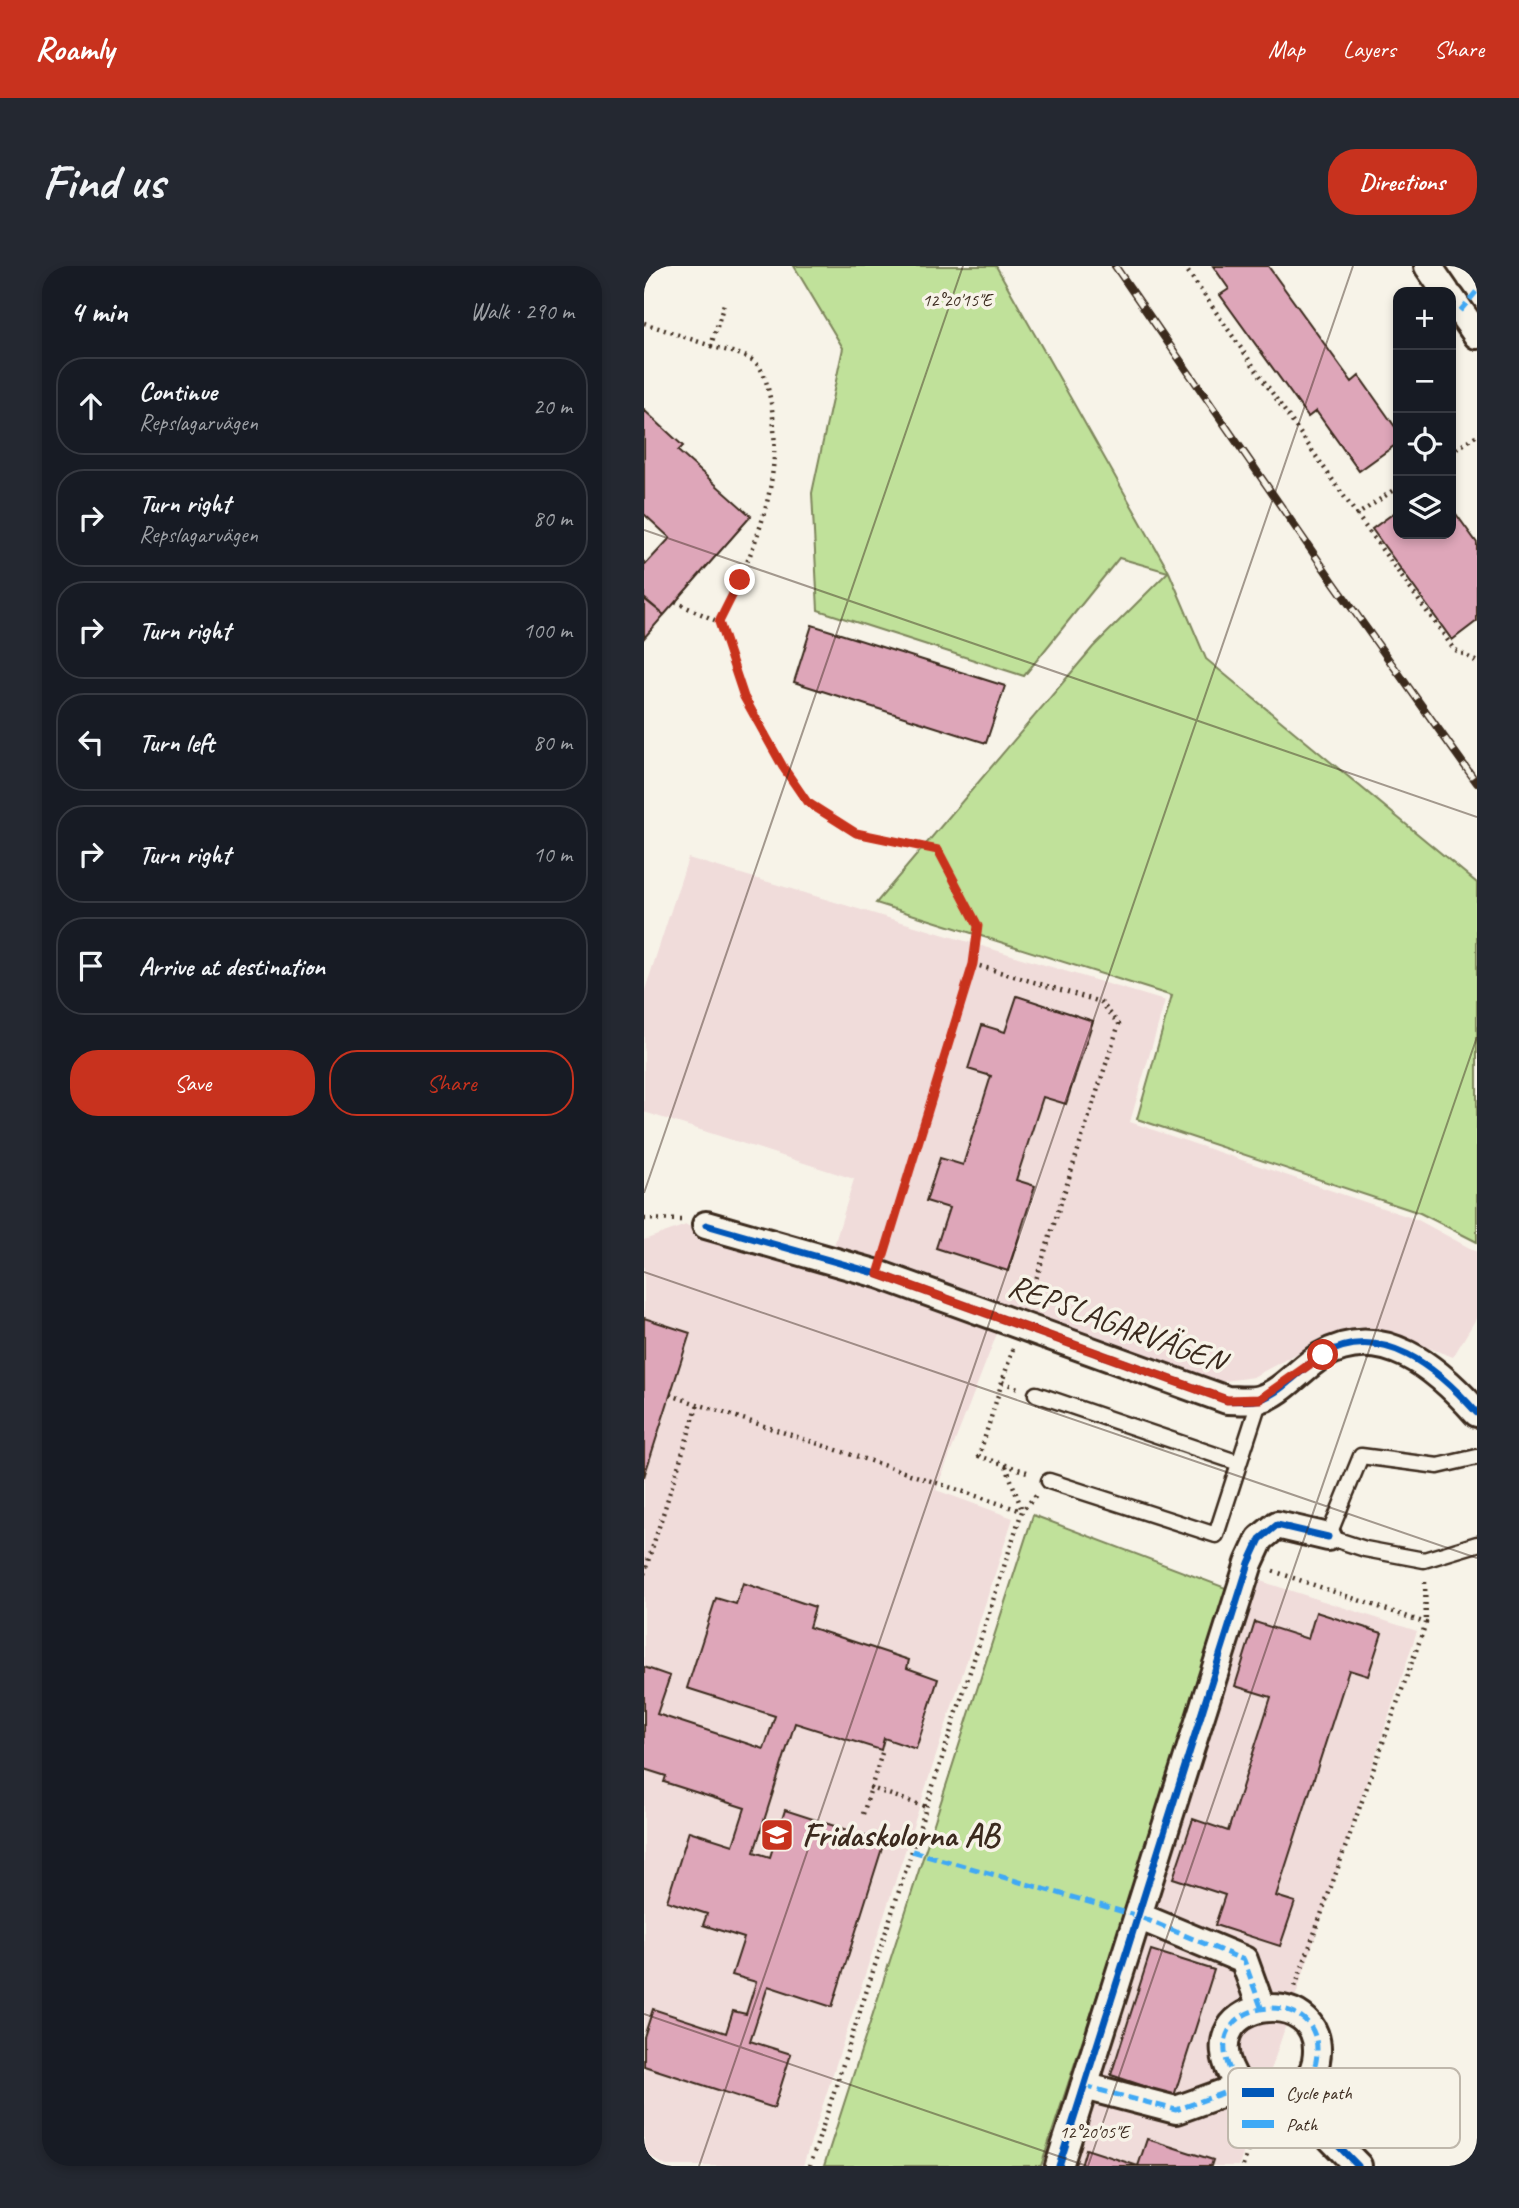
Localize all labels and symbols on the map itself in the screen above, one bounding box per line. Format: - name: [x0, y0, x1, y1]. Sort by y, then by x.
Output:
- text: 12°20'15"E: [922, 289, 994, 311]
- route end: [724, 564, 755, 595]
- street label: REPSLAGARVÄGEN: [1003, 1264, 1235, 1383]
- route start: [1307, 1339, 1338, 1370]
- place label: Fridaskolorna AB: [802, 1814, 1001, 1856]
- school or university icon: Fridaskolorna AB: [758, 1816, 796, 1854]
- legend: [1228, 2068, 1460, 2148]
- text: Cycle path: [1286, 2081, 1352, 2105]
- text: Path: [1286, 2113, 1319, 2137]
- text: 12°20'05"E: [1059, 2121, 1131, 2143]

